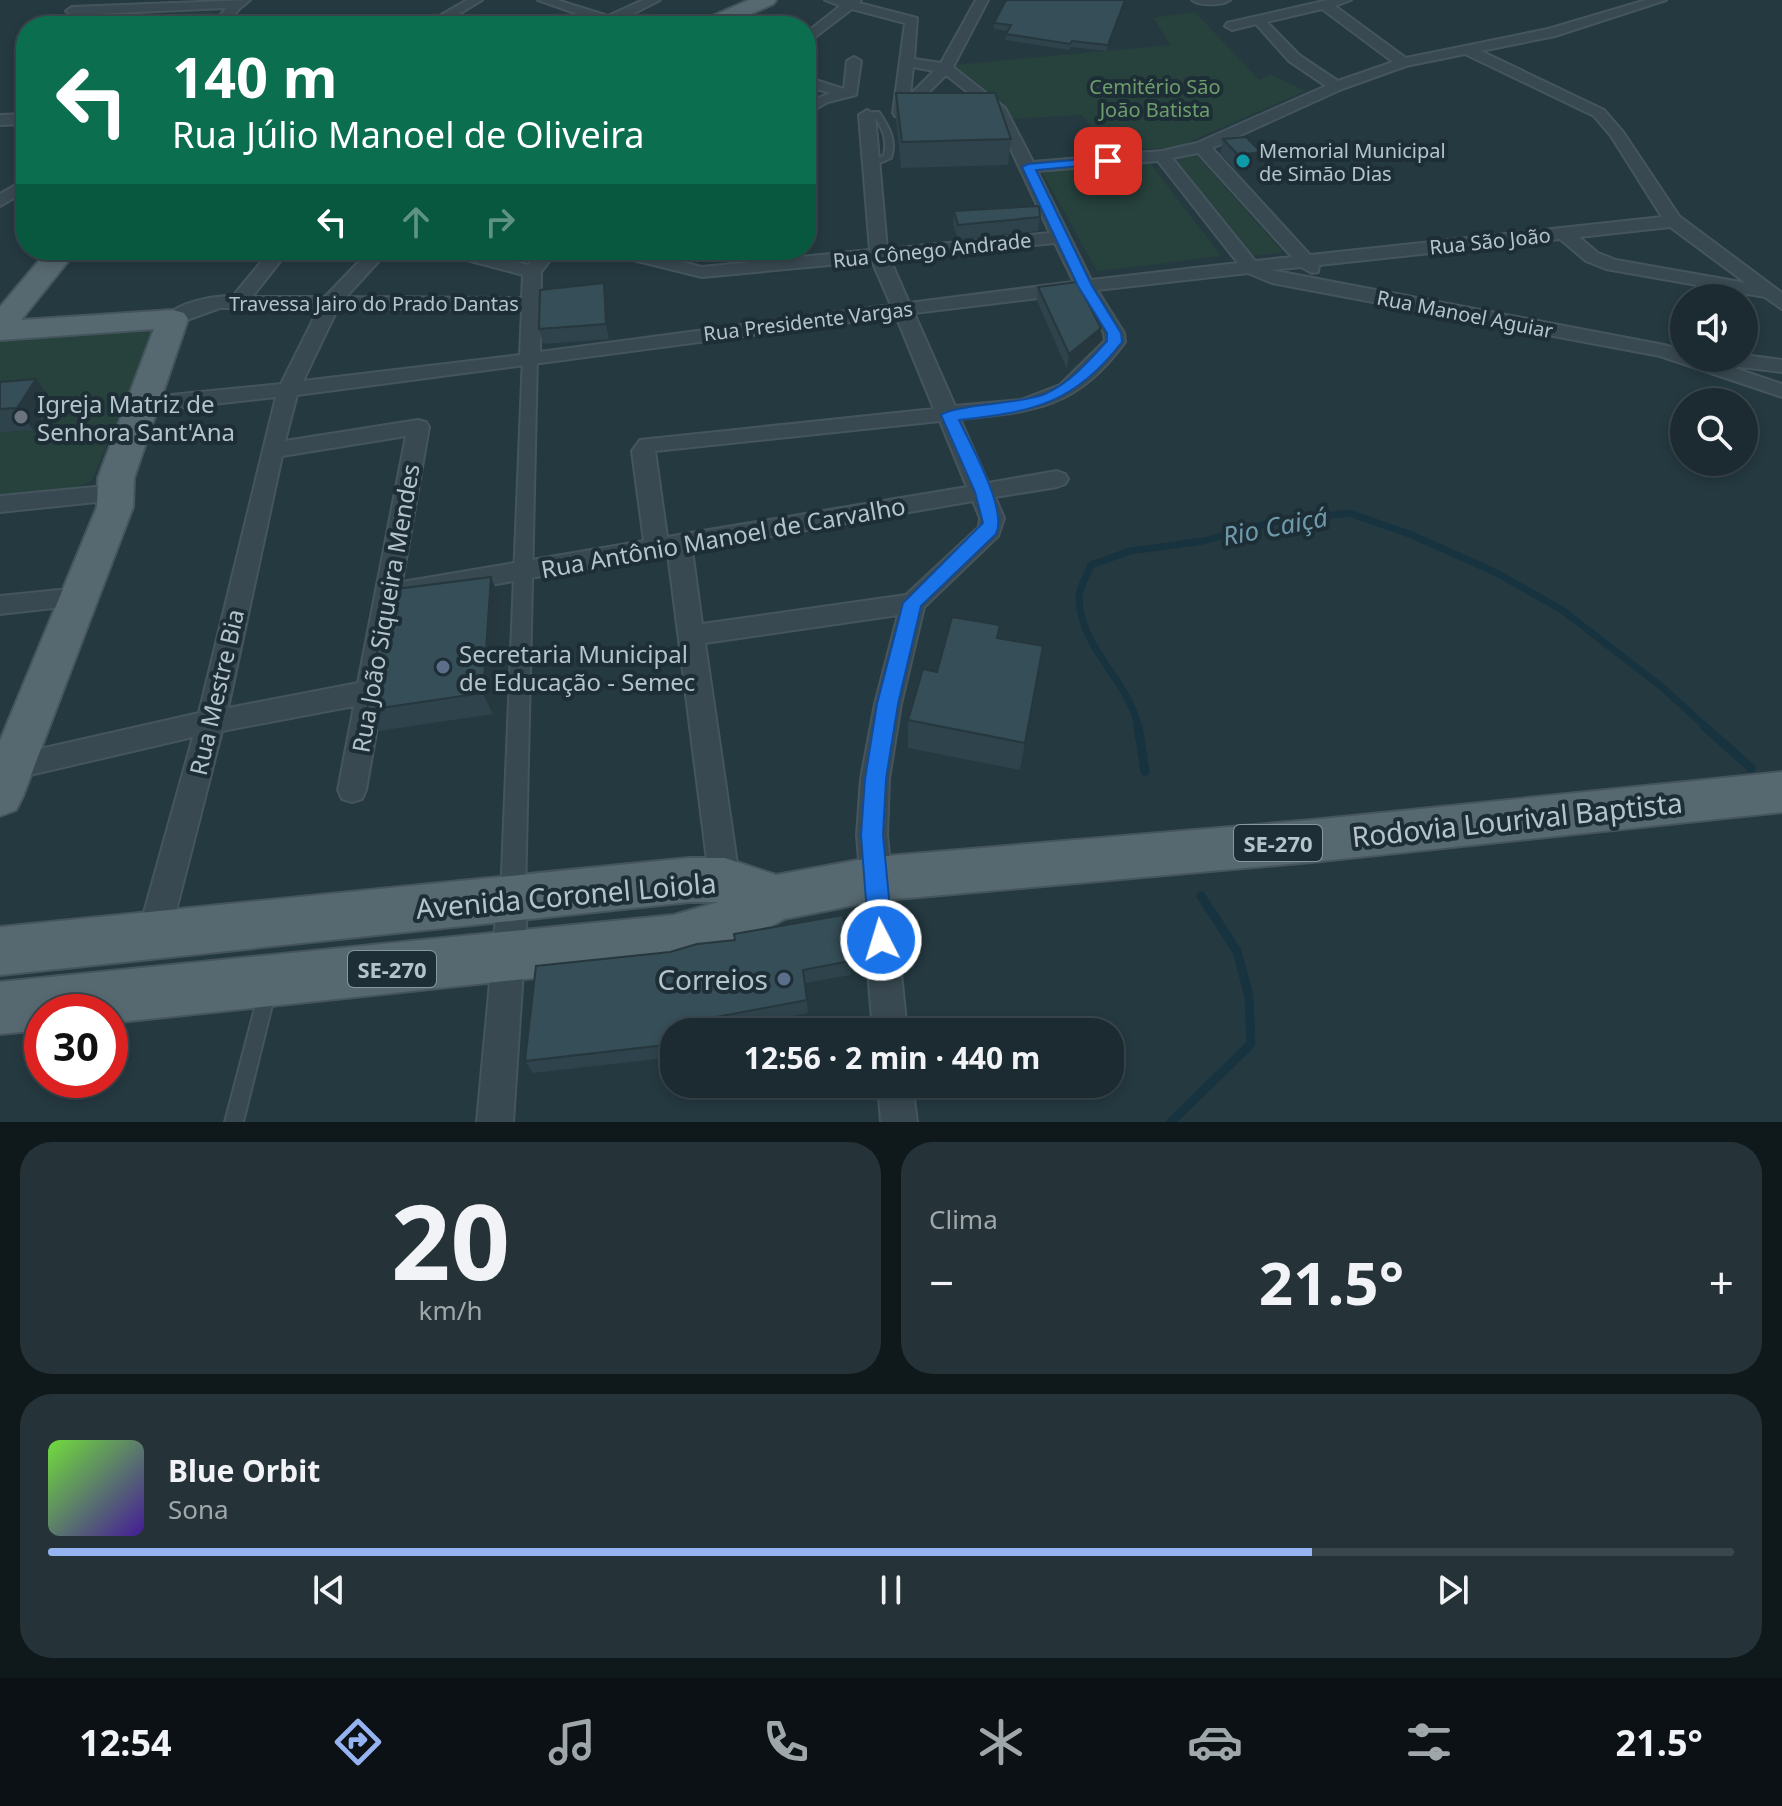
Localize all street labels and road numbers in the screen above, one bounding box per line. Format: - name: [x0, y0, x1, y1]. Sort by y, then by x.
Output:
- street label: Rua São João: [1428, 221, 1552, 261]
- street label: Rua Cônego Andrade: [831, 226, 1033, 274]
- street label: Rua Manoel Aguiar: [1375, 284, 1555, 344]
- street label: Travessa Jairo do Prado Dantas: [229, 290, 519, 317]
- street label: Rua Presidente Vargas: [702, 295, 914, 347]
- street label: Rua João Siqueira Mendes: [343, 461, 427, 755]
- street label: Rua Antônio Manoel de Carvalho: [538, 489, 908, 585]
- street label: Rua Mestre Bia: [181, 606, 251, 778]
- street label: Rodovia Lourival Baptista: [1350, 783, 1684, 855]
- road number: SE-270: [1234, 825, 1322, 861]
- street label: Avenida Coronel Loiola: [414, 863, 718, 927]
- road number: SE-270: [348, 951, 436, 987]

